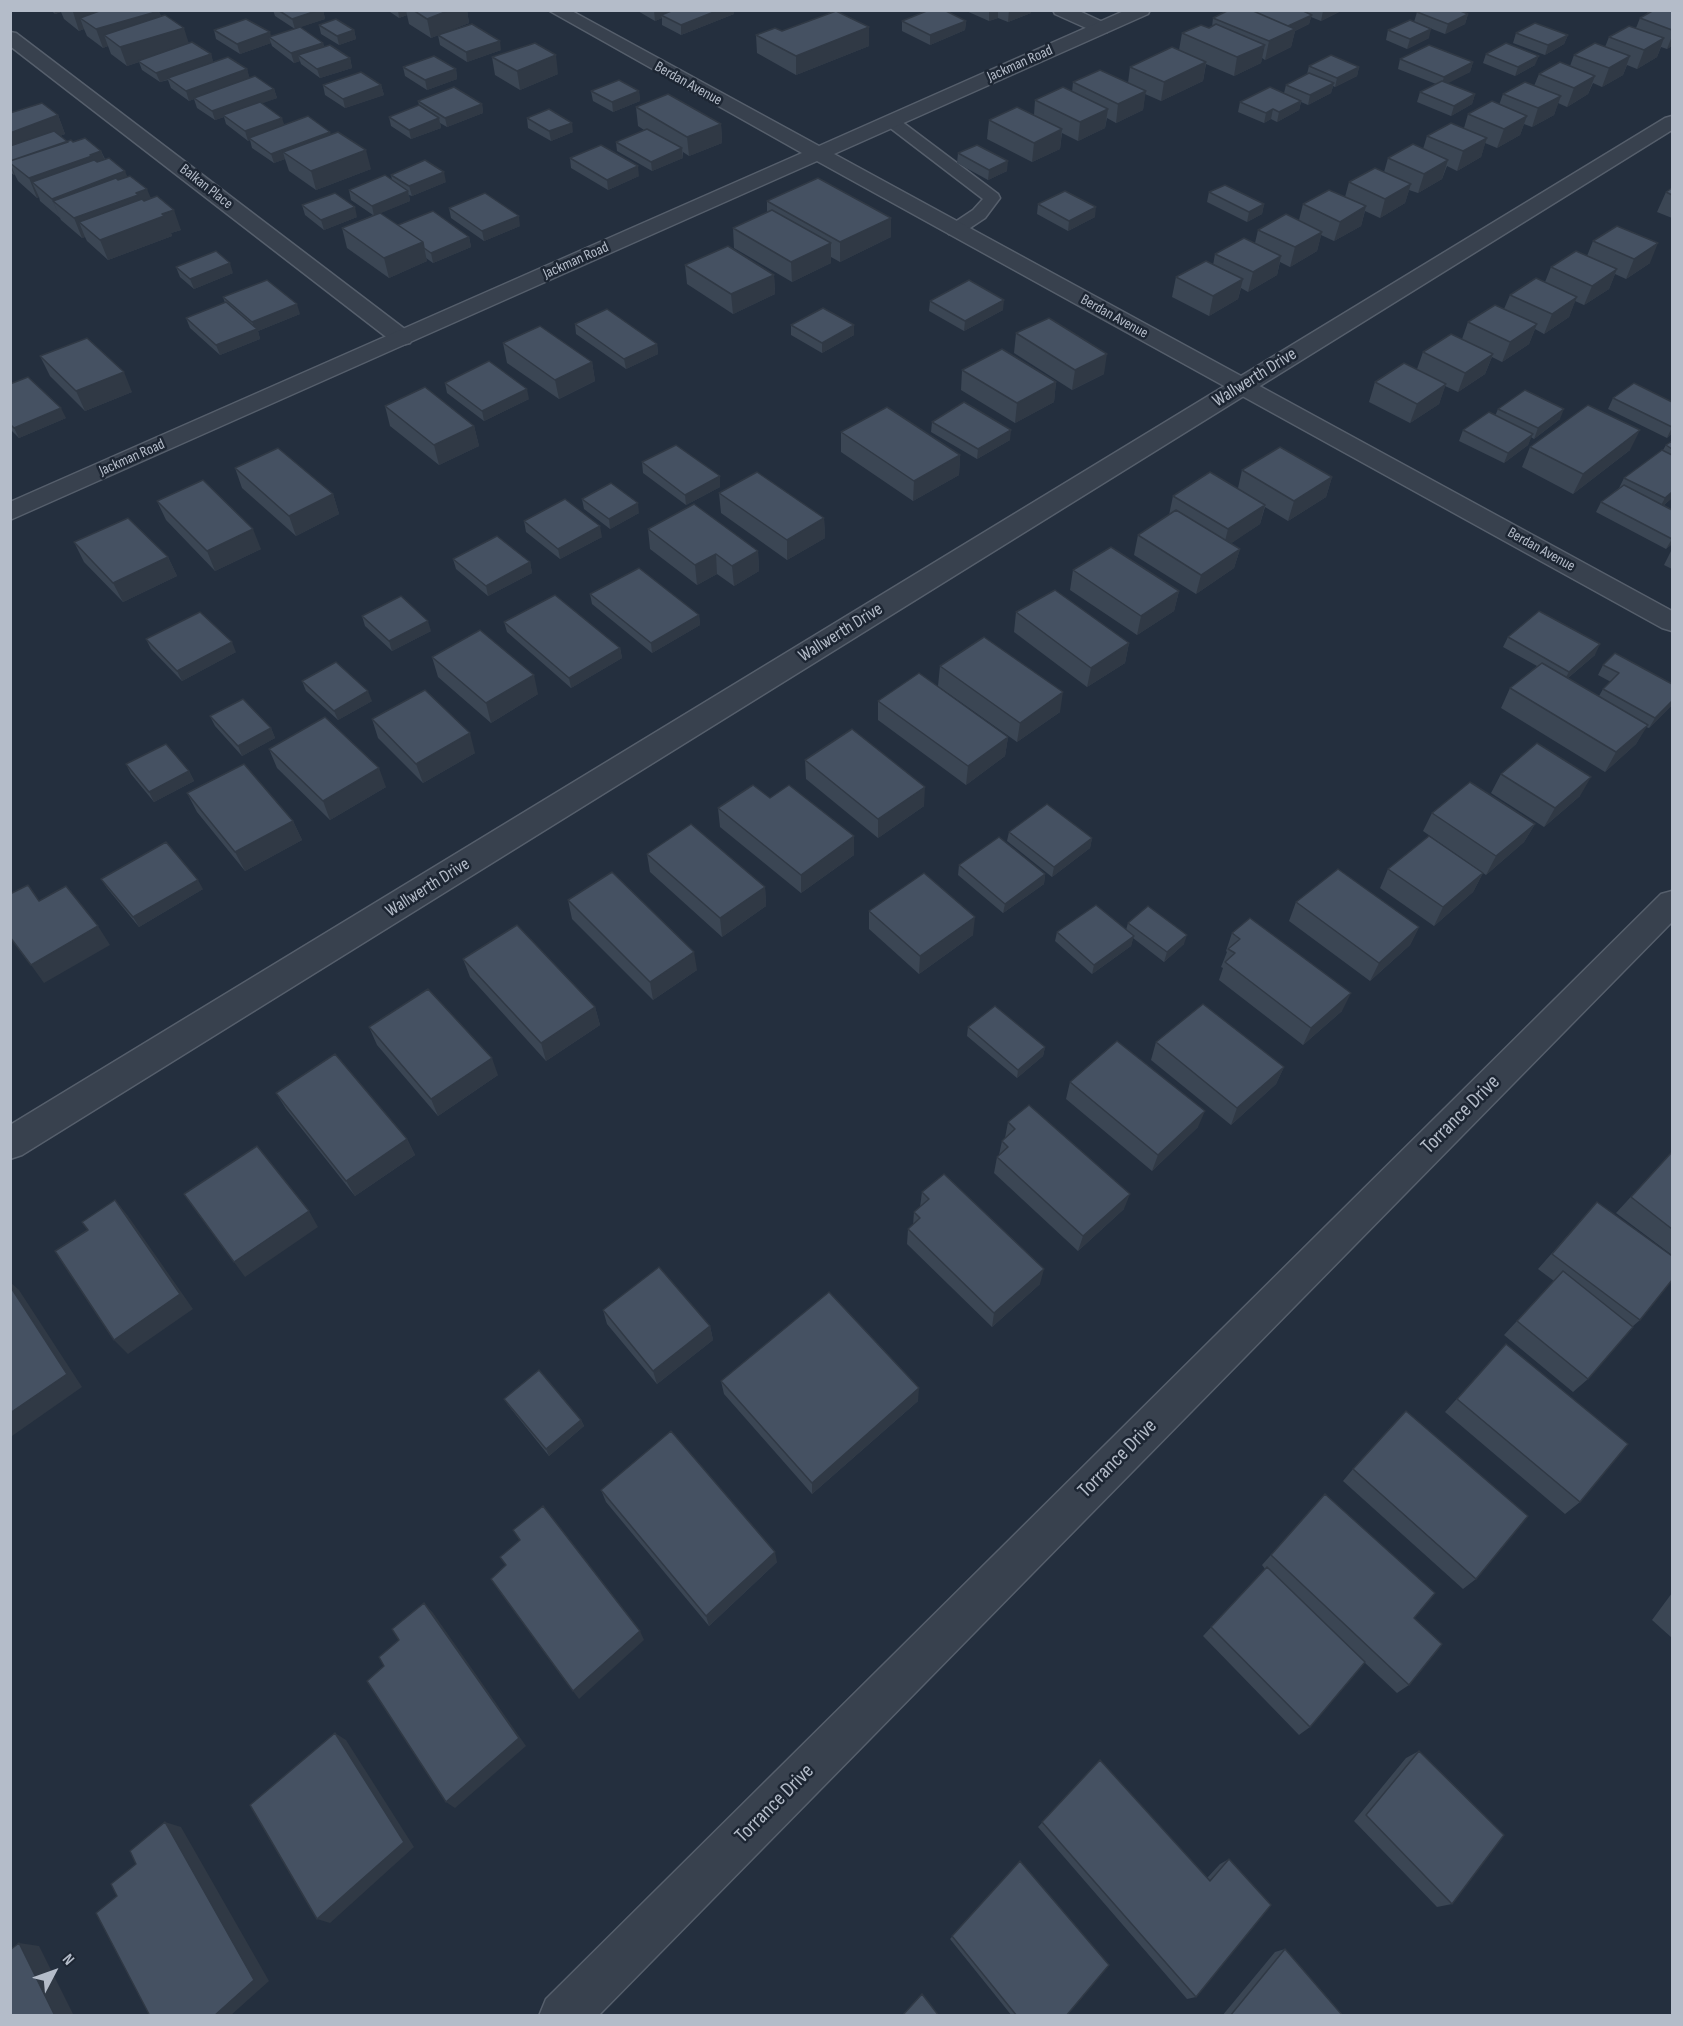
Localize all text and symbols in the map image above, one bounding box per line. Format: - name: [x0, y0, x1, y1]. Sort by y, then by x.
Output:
- street label: Jackman Road: [984, 42, 1056, 86]
- street label: Berdan Avenue: [651, 58, 725, 110]
- street label: Balkan Place: [176, 161, 236, 213]
- street label: Jackman Road: [540, 239, 612, 283]
- street label: Berdan Avenue: [1077, 291, 1151, 343]
- street label: Wallwerth Drive: [1209, 344, 1301, 412]
- street label: Jackman Road: [96, 436, 168, 480]
- street label: Berdan Avenue: [1504, 524, 1578, 576]
- street label: Wallwerth Drive: [795, 599, 887, 667]
- street label: Wallwerth Drive: [382, 854, 474, 922]
- street label: Torrance Drive: [1416, 1070, 1506, 1160]
- street label: Torrance Drive: [1073, 1414, 1163, 1504]
- street label: Torrance Drive: [730, 1759, 820, 1849]
- north arrow: [24, 1942, 84, 2002]
- text: N: [58, 1950, 78, 1969]

